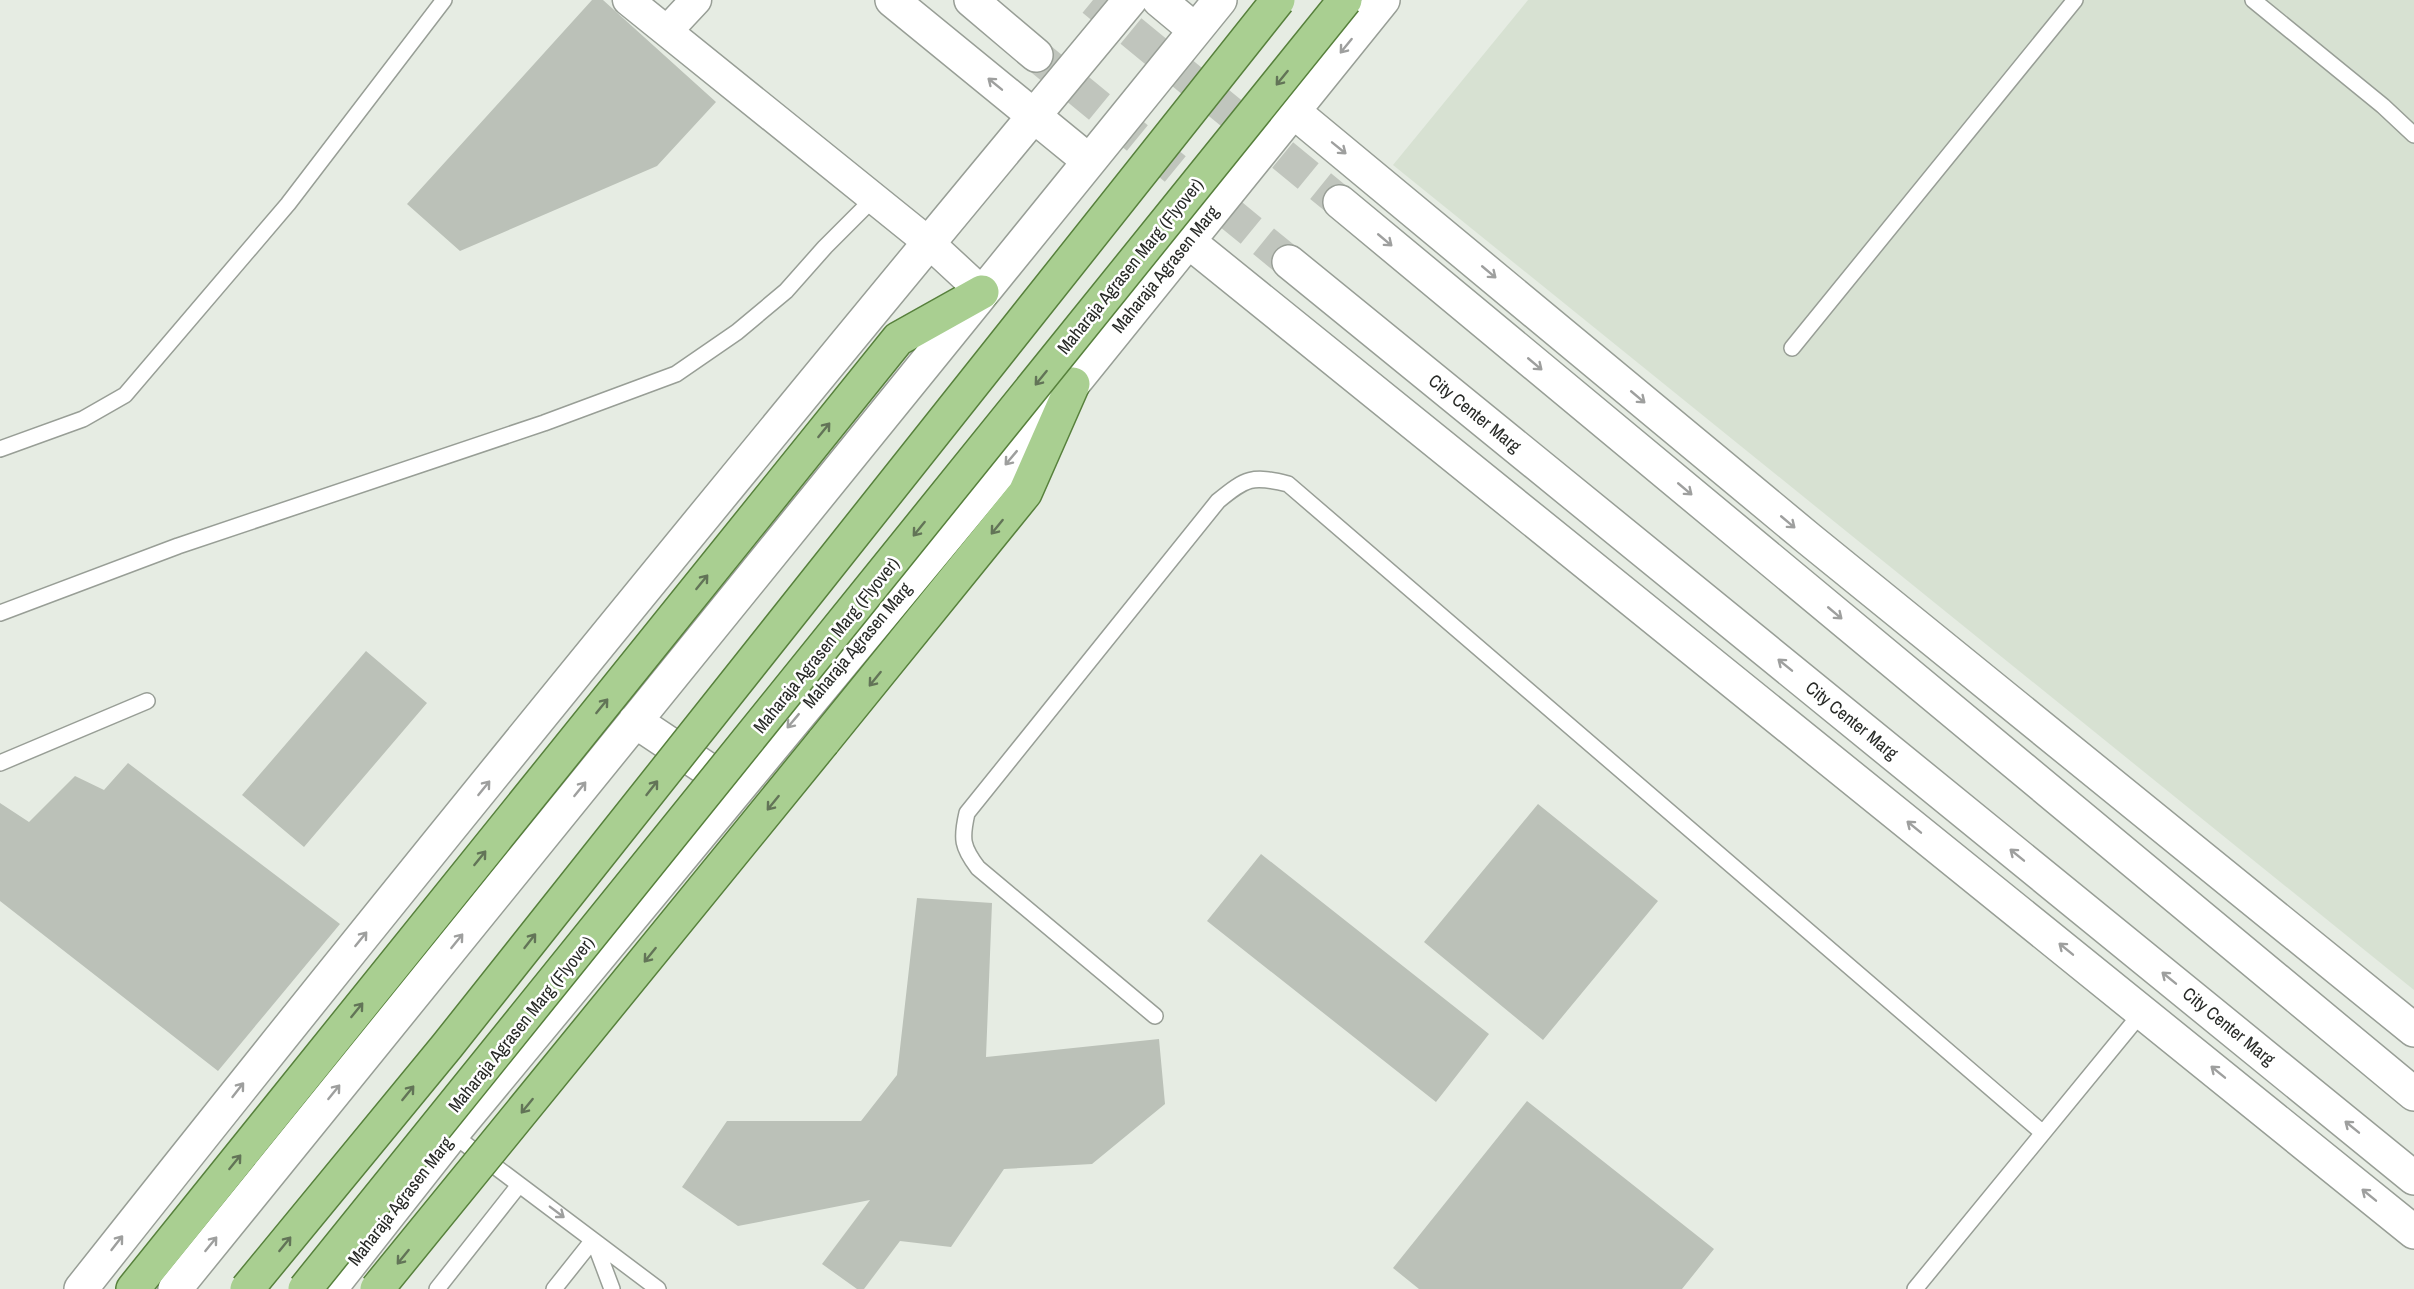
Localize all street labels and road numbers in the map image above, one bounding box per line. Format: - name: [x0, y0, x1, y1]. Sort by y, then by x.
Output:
- street label: Maharaja Agrasen Marg (Flyover): [1052, 173, 1208, 359]
- street label: Maharaja Agrasen Marg: [1107, 201, 1223, 337]
- street label: City Center Marg: [1423, 368, 1527, 459]
- street label: Maharaja Agrasen Marg (Flyover): [748, 552, 904, 738]
- street label: Maharaja Agrasen Marg: [798, 577, 916, 713]
- street label: City Center Marg: [1800, 675, 1904, 766]
- street label: Maharaja Agrasen Marg (Flyover): [442, 931, 600, 1117]
- street label: City Center Marg: [2177, 981, 2281, 1072]
- street label: Maharaja Agrasen Marg: [342, 1131, 459, 1271]

